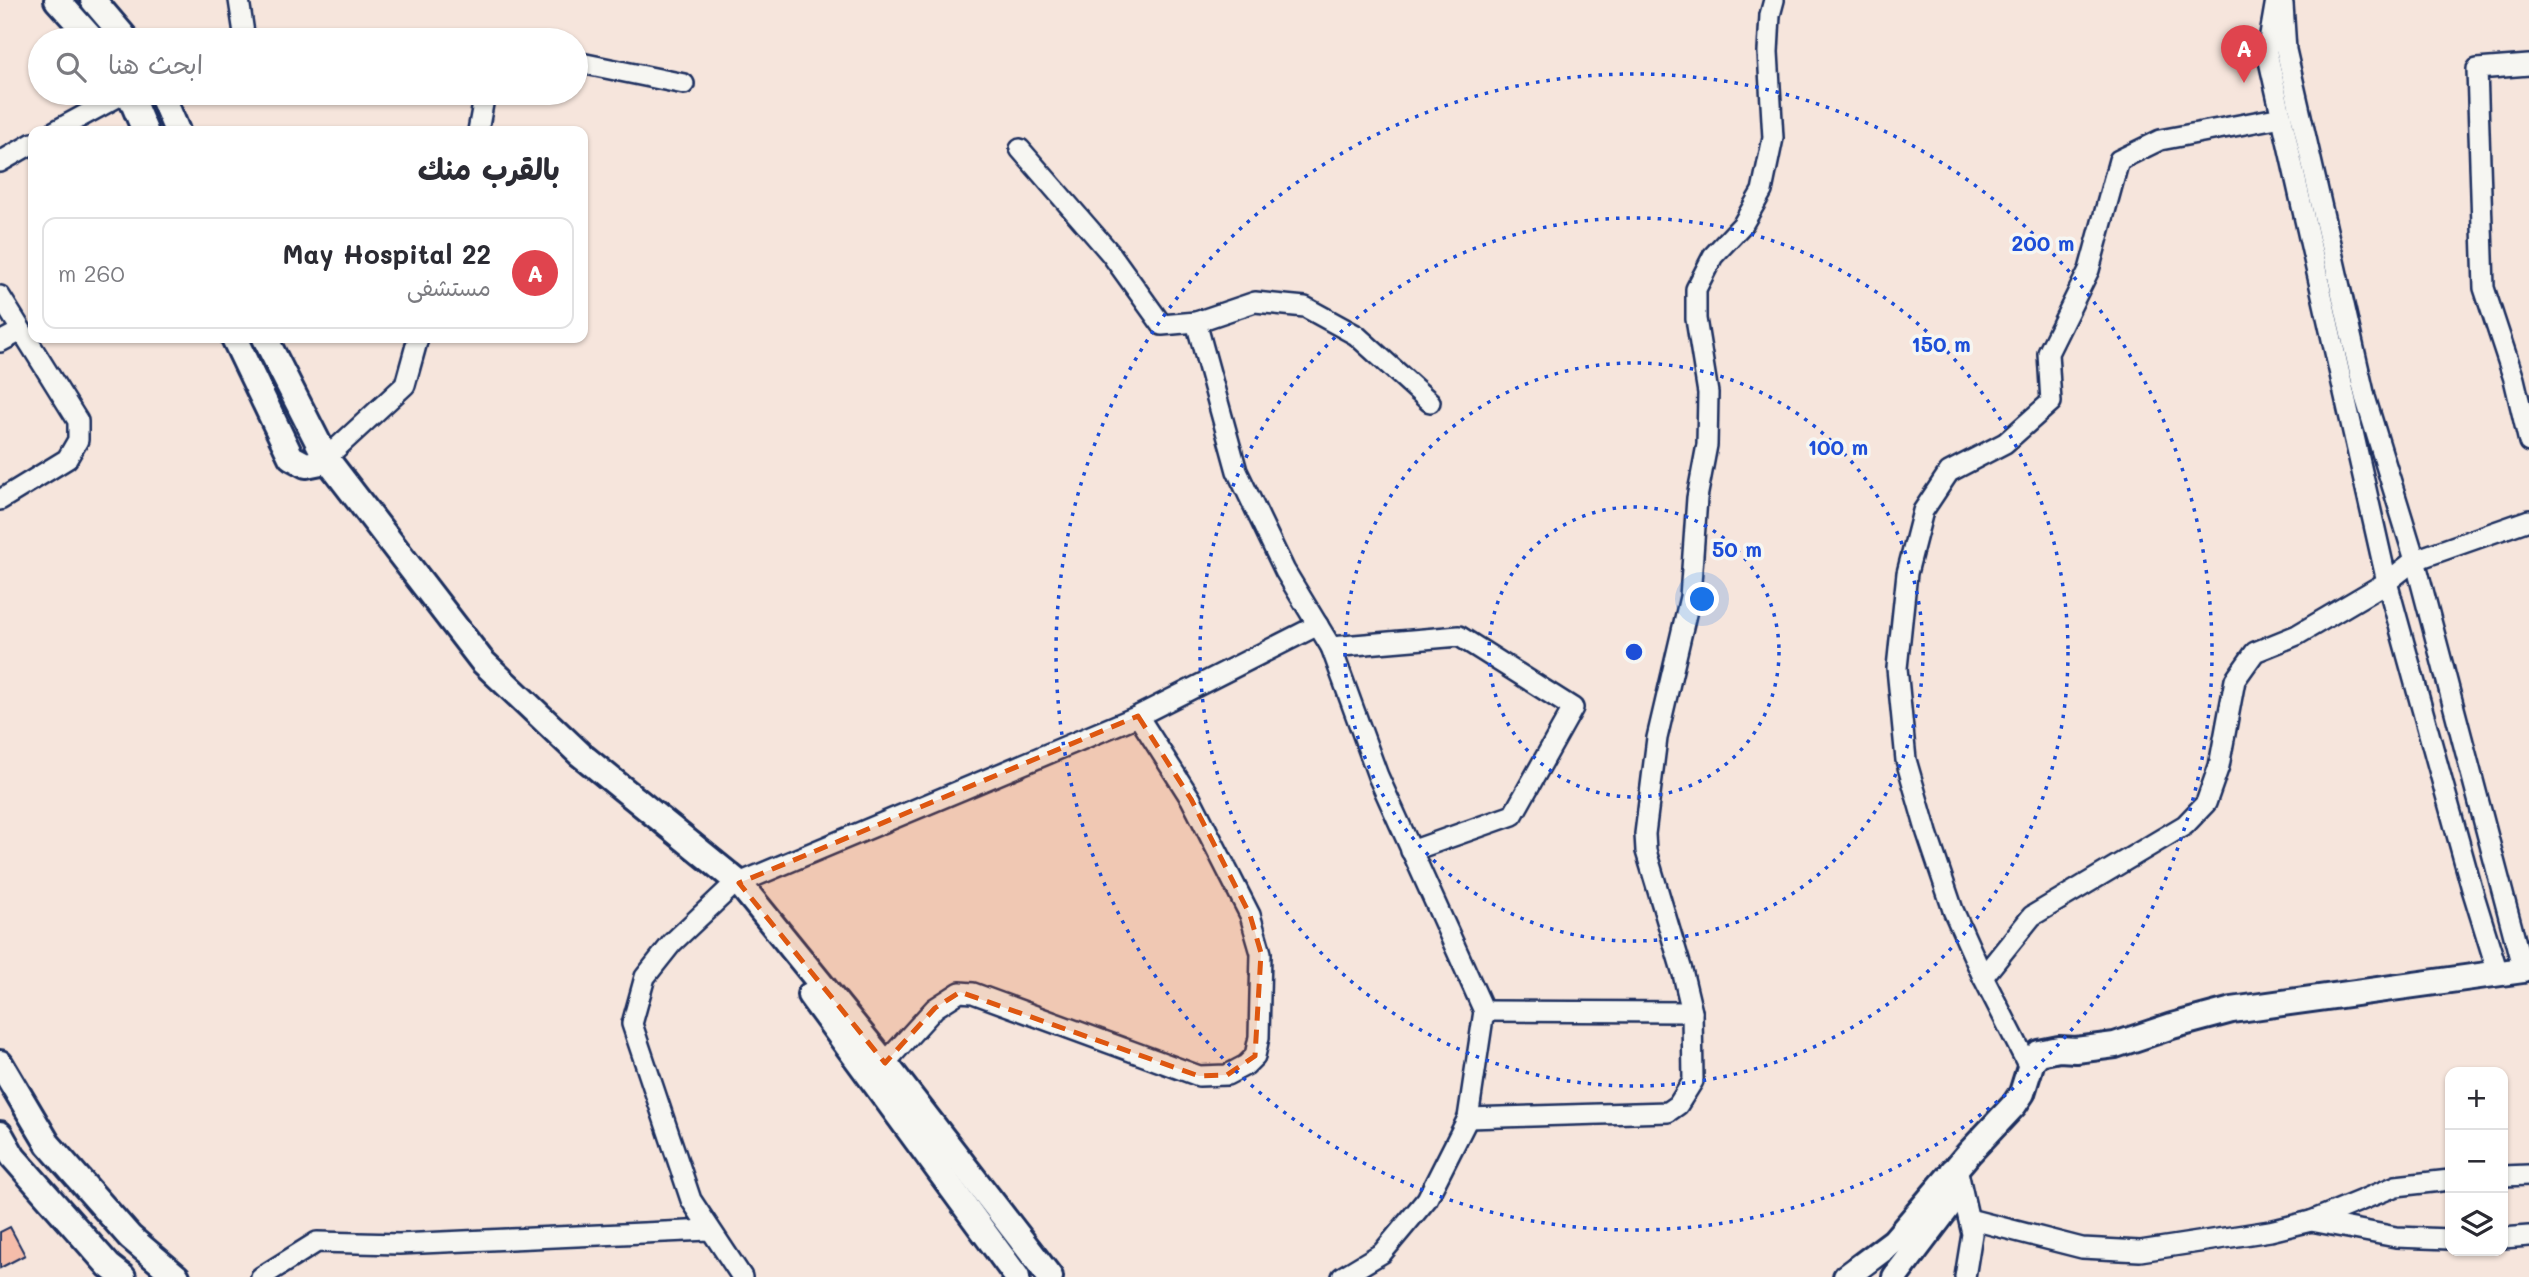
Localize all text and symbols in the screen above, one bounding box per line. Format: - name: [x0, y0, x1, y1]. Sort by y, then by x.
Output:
- pin: A: [2221, 25, 2267, 83]
- search box: [28, 28, 588, 105]
- text: ابحث هنا: [108, 47, 203, 81]
- icon: search: [52, 48, 90, 86]
- text: بالقرب منك: [418, 148, 560, 188]
- text: 200 m: [2012, 229, 2074, 256]
- text: 22 May Hospital: [283, 237, 491, 271]
- text: 260 m: [58, 258, 125, 288]
- text: A: [527, 258, 543, 288]
- text: مستشفى: [407, 272, 491, 302]
- text: 150 m: [1911, 330, 1971, 357]
- text: 100 m: [1808, 433, 1868, 460]
- text: 50 m: [1712, 535, 1762, 562]
- your location: [1685, 582, 1719, 616]
- centre of rings: [1622, 640, 1646, 664]
- map controls: [2445, 1067, 2508, 1256]
- button: +: [2445, 1067, 2508, 1130]
- button: −: [2445, 1130, 2508, 1193]
- button: layers: [2445, 1193, 2508, 1256]

